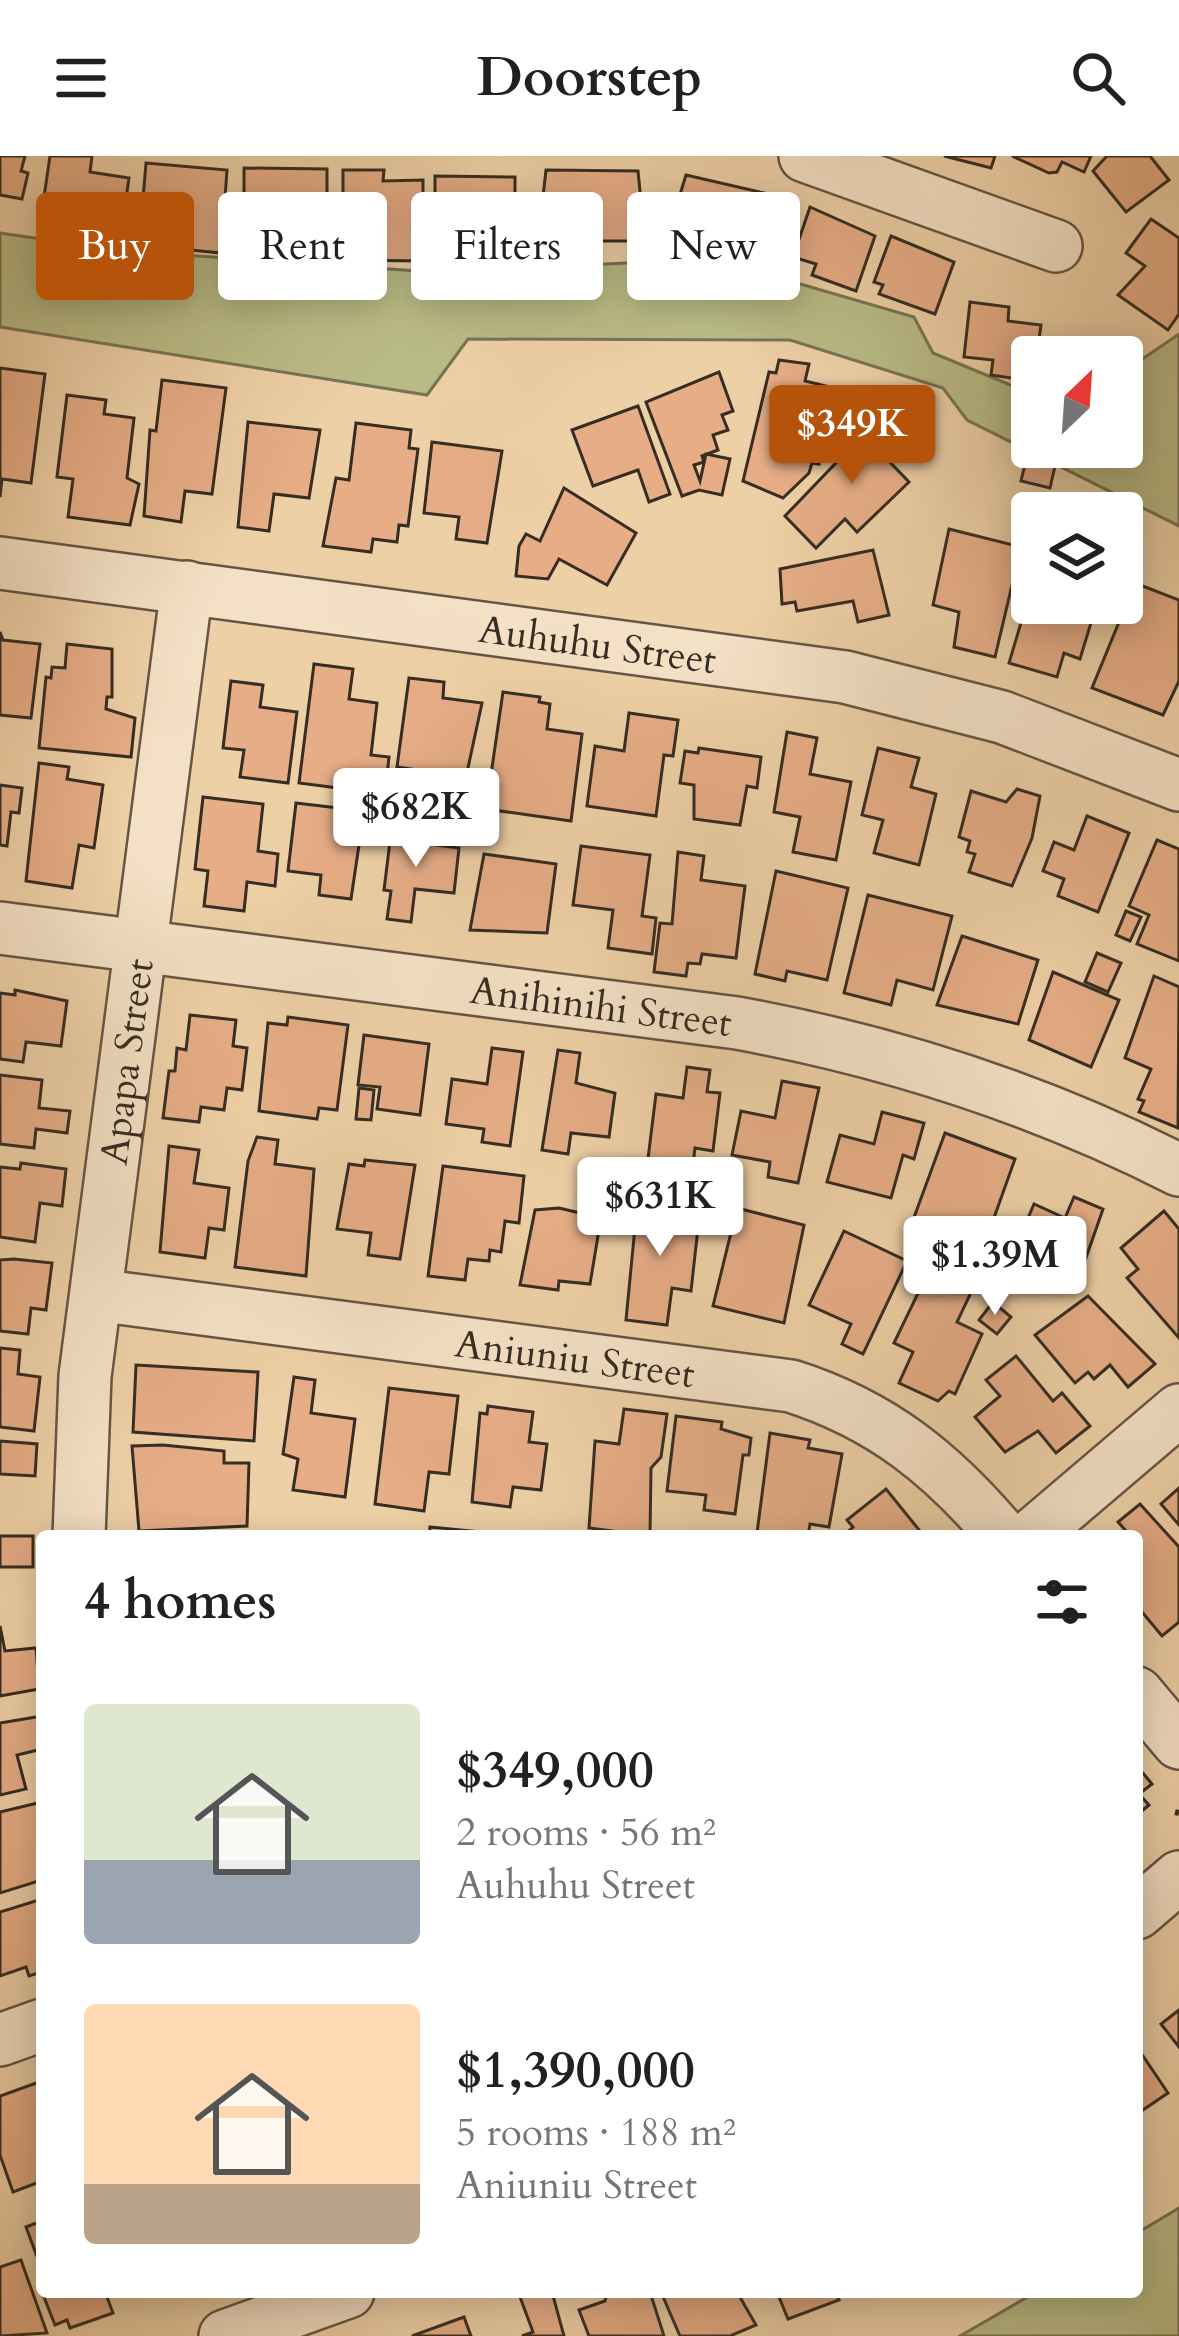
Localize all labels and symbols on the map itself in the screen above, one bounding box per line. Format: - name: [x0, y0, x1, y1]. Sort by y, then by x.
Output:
- north arrow: [1011, 336, 1143, 468]
- pin: $349K: [768, 385, 936, 487]
- street label: Auhuhu Street: [475, 603, 719, 687]
- pin: $682K: [332, 768, 500, 870]
- street label: Apapa Street: [88, 956, 167, 1168]
- street label: Anihinihi Street: [467, 964, 735, 1050]
- pin: $631K: [576, 1157, 744, 1259]
- pin: $1.39M: [897, 1216, 1093, 1318]
- street label: Aniuniu Street: [452, 1317, 698, 1401]

